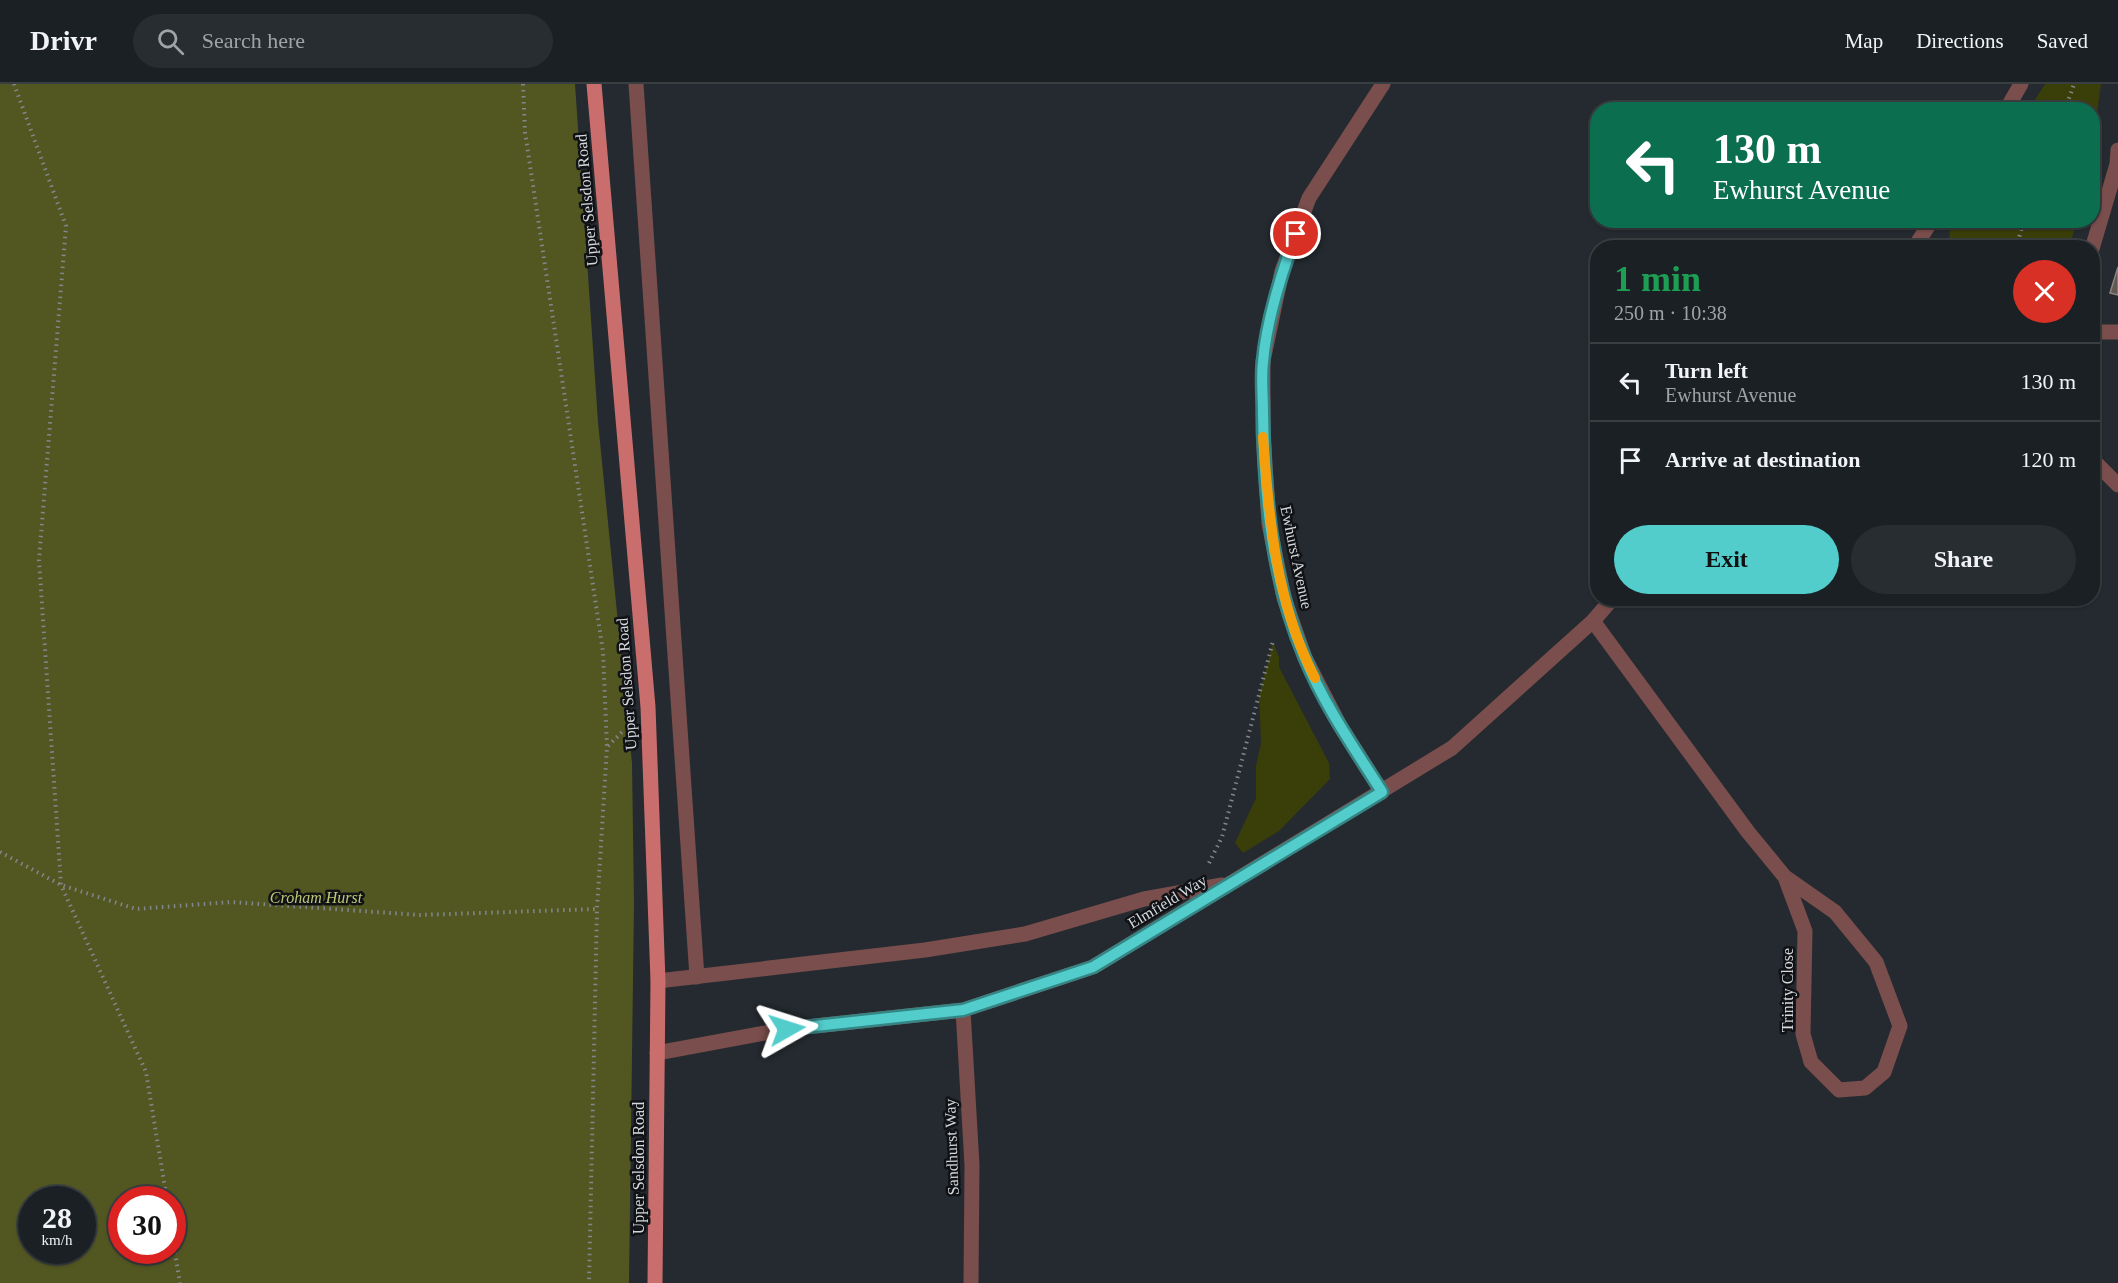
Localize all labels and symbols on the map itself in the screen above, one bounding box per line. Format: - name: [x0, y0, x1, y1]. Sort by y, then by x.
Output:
- street label: Upper Selsdon Road: [572, 133, 602, 267]
- pin: [1270, 208, 1321, 259]
- street label: Ewhurst Avenue: [1277, 504, 1316, 610]
- street label: Upper Selsdon Road: [613, 617, 641, 751]
- street label: Elmfield Way: [1125, 871, 1210, 932]
- park label: Croham Hurst: [270, 889, 363, 906]
- street label: Trinity Close: [1779, 948, 1797, 1032]
- position arrow: [755, 997, 819, 1061]
- street label: Sandhurst Way: [941, 1098, 963, 1196]
- street label: Upper Selsdon Road: [630, 1102, 648, 1234]
- speed limit sign: 30: [108, 1186, 186, 1264]

